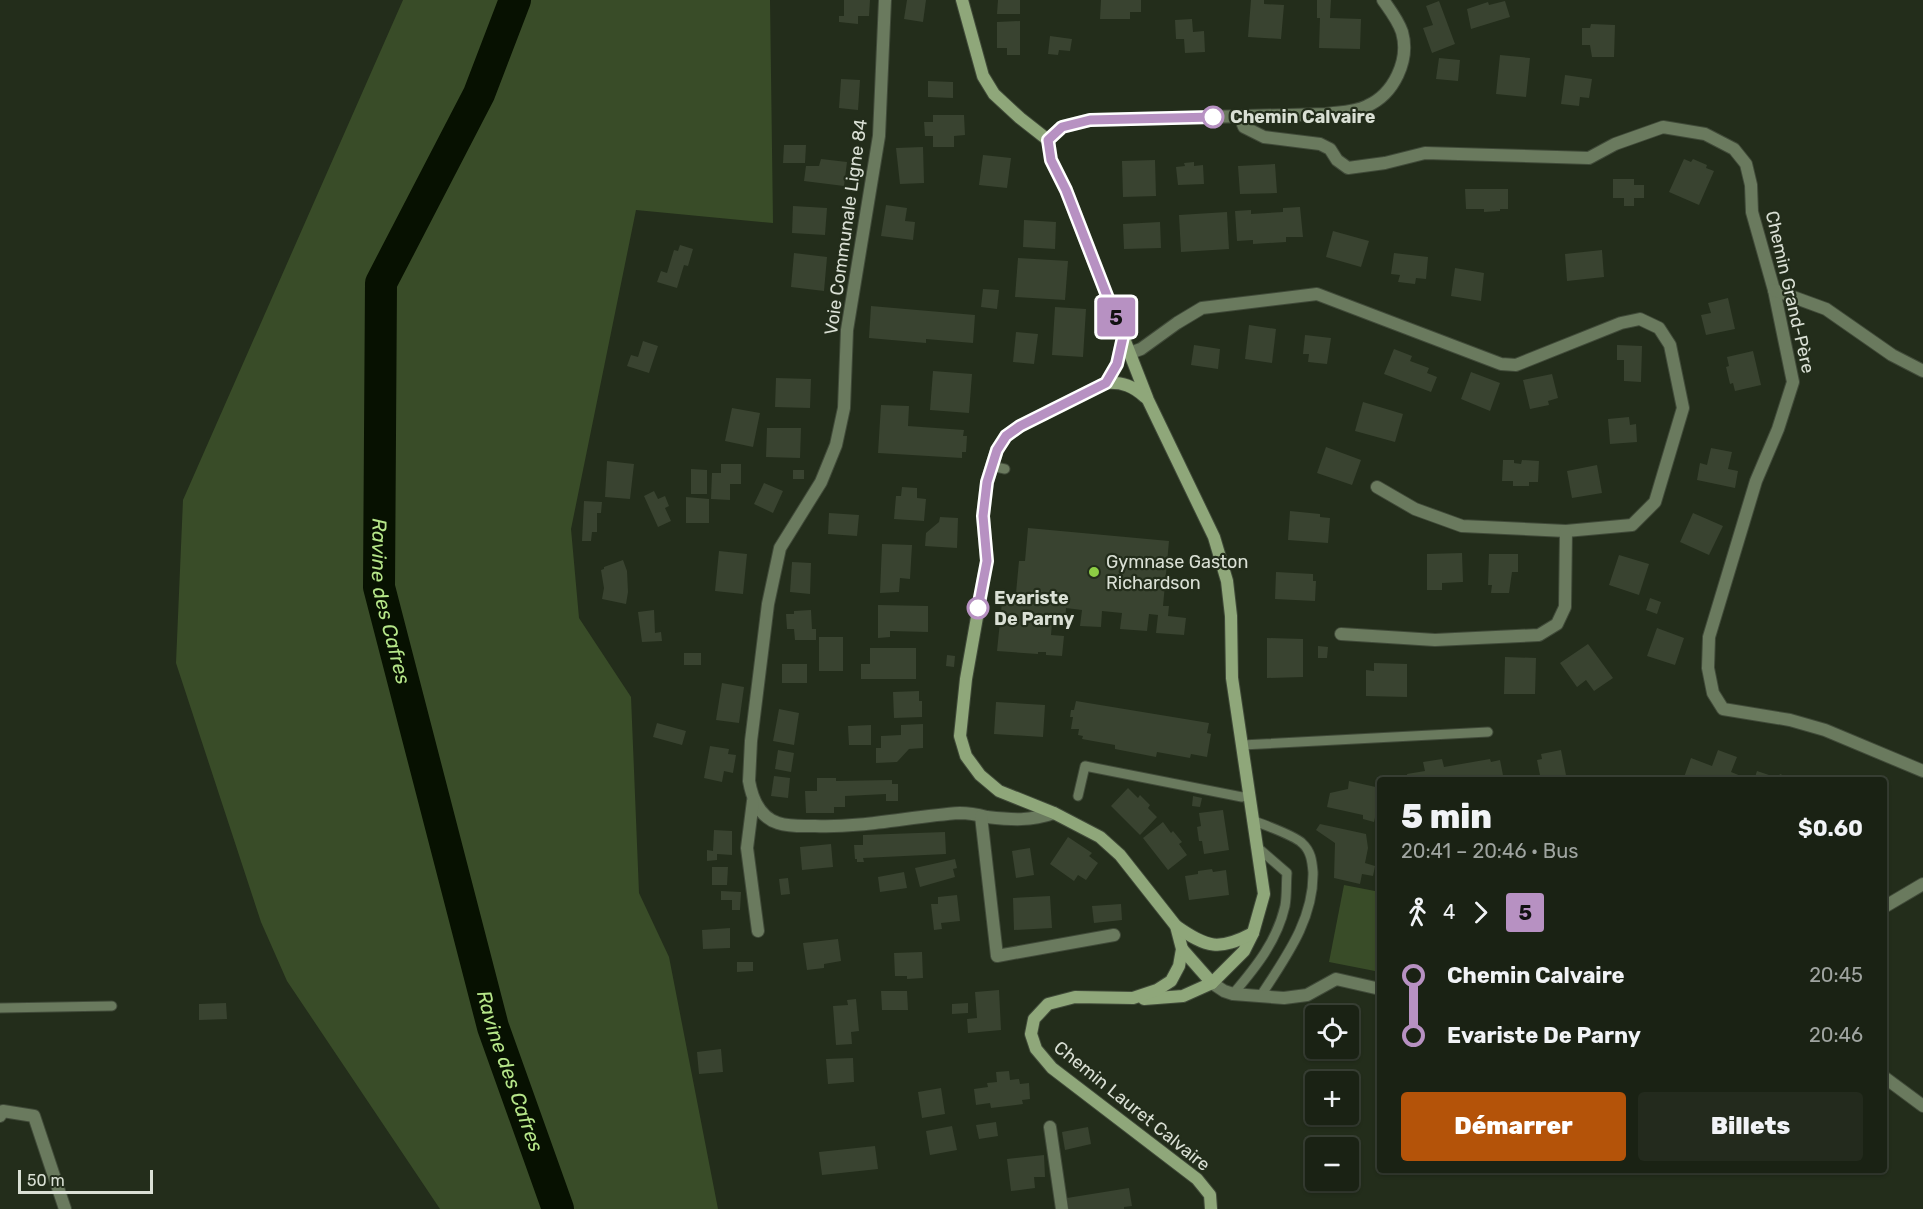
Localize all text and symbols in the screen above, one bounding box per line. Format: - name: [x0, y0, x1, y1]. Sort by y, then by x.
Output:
- marker: Chemin Calvaire: [1202, 106, 1224, 128]
- place label: Chemin Calvaire: [1230, 106, 1376, 128]
- street label: Voie Communale Ligne 84: [820, 117, 872, 337]
- street label: Chemin Grand-Père: [1761, 209, 1819, 375]
- line badge: 5: [1096, 298, 1136, 336]
- text: 5: [1109, 305, 1123, 330]
- water label: Ravine des Cafres: [367, 518, 416, 687]
- place label: Gymnase Gaston Richardson: [1106, 551, 1248, 594]
- marker: Gymnase Gaston Richardson: [1087, 565, 1101, 579]
- place label: Evariste De Parny: [994, 587, 1074, 630]
- marker: Evariste De Parny: [967, 597, 989, 619]
- text: 5 min: [1401, 797, 1492, 836]
- text: $0.60: [1798, 815, 1863, 842]
- text: 20:41 – 20:46 · Bus: [1401, 839, 1578, 863]
- icon: walk: [1401, 896, 1434, 929]
- icon: forward: [1464, 896, 1497, 929]
- text: 4: [1443, 900, 1455, 924]
- text: 5: [1518, 900, 1532, 925]
- text: Chemin Calvaire: [1447, 962, 1625, 989]
- text: 20:45: [1809, 963, 1863, 987]
- water label: Ravine des Cafres: [472, 988, 548, 1155]
- map controls: [1305, 1005, 1359, 1191]
- button: locate: [1305, 1005, 1359, 1059]
- text: Evariste De Parny: [1447, 1022, 1641, 1049]
- text: 20:46: [1809, 1023, 1863, 1047]
- street label: Chemin Lauret Calvaire: [1049, 1036, 1215, 1176]
- button: +: [1305, 1071, 1359, 1125]
- button: Démarrer: [1401, 1092, 1626, 1161]
- button: Billets: [1638, 1092, 1863, 1161]
- button: −: [1305, 1137, 1359, 1191]
- scale bar: [18, 1167, 153, 1194]
- text: 50 m: [27, 1171, 65, 1190]

